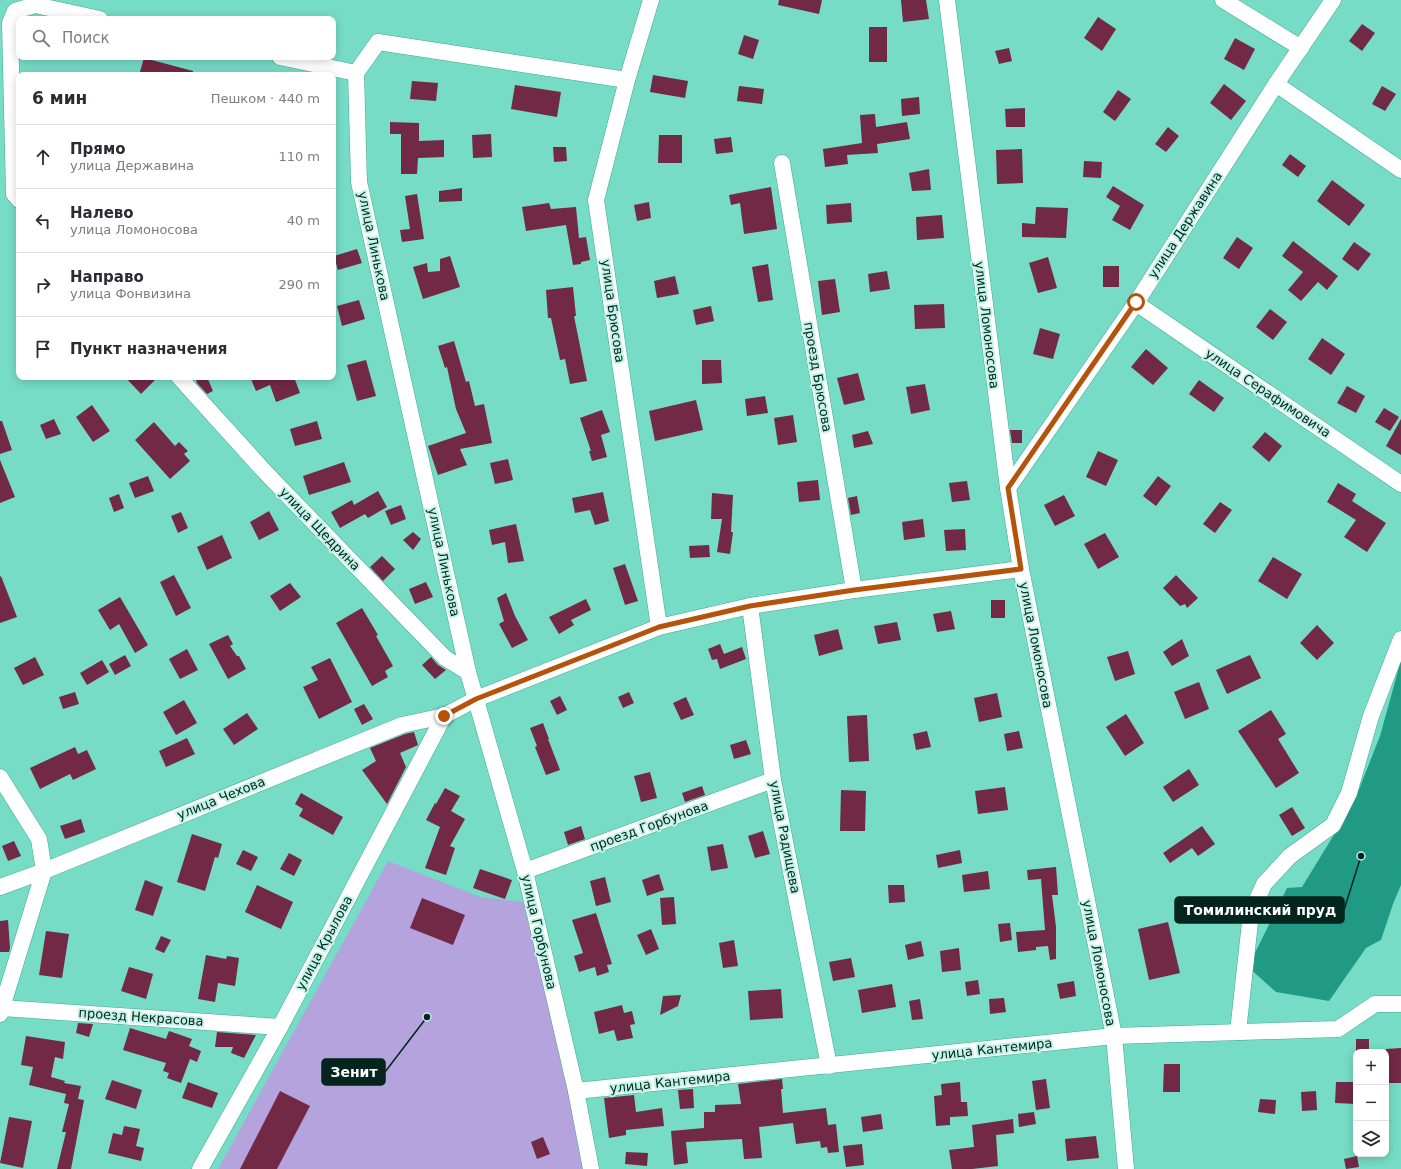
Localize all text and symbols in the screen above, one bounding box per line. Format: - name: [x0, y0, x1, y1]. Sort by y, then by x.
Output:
- search box: [16, 16, 336, 60]
- icon: search: [30, 27, 52, 49]
- text: Поиск: [62, 29, 110, 47]
- text: 6 мин: [32, 88, 87, 108]
- text: Пешком · 440 m: [211, 91, 320, 106]
- text: Прямо: [70, 140, 126, 158]
- icon: ahead: [32, 146, 54, 168]
- text: 110 m: [278, 149, 320, 164]
- text: улица Державина: [70, 158, 194, 173]
- street label: улица Державина: [1145, 169, 1225, 281]
- street label: улица Линькова: [355, 190, 393, 302]
- text: Налево: [70, 204, 134, 222]
- icon: left: [32, 210, 54, 232]
- text: 40 m: [287, 213, 320, 228]
- text: улица Ломоносова: [70, 222, 198, 237]
- street label: улица Брюсова: [598, 258, 628, 364]
- street label: улица Ломоносова: [972, 261, 1002, 389]
- text: Направо: [70, 268, 144, 286]
- icon: right: [32, 274, 54, 296]
- text: 290 m: [278, 277, 320, 292]
- text: улица Фонвизина: [70, 286, 191, 301]
- route start: [1127, 293, 1145, 311]
- street label: проезд Брюсова: [801, 321, 835, 433]
- icon: arrive: [32, 338, 54, 360]
- text: Пункт назначения: [70, 340, 227, 358]
- street label: улица Серафимовича: [1203, 345, 1333, 441]
- street label: улица Щедрина: [276, 484, 364, 574]
- street label: улица Линькова: [425, 506, 463, 618]
- street label: улица Ломоносова: [1016, 581, 1056, 709]
- route end: [435, 707, 453, 725]
- street label: улица Чехова: [175, 774, 267, 822]
- street label: улица Радищева: [767, 779, 803, 895]
- street label: проезд Горбунова: [588, 798, 710, 854]
- street label: улица Горбунова: [518, 873, 560, 991]
- street label: улица Крылова: [293, 893, 355, 993]
- callout: Томилинский пруд: [1175, 897, 1344, 923]
- street label: улица Ломоносова: [1079, 899, 1119, 1027]
- text: Томилинский пруд: [1184, 902, 1336, 918]
- street label: проезд Некрасова: [78, 1005, 204, 1029]
- street label: улица Кантемира: [931, 1035, 1053, 1063]
- map controls: [1353, 1049, 1389, 1157]
- button: +: [1353, 1049, 1389, 1085]
- callout: Зенит: [322, 1059, 385, 1085]
- text: Зенит: [330, 1064, 378, 1080]
- street label: улица Кантемира: [609, 1068, 731, 1096]
- button: −: [1353, 1085, 1389, 1121]
- button: layers: [1353, 1121, 1389, 1157]

